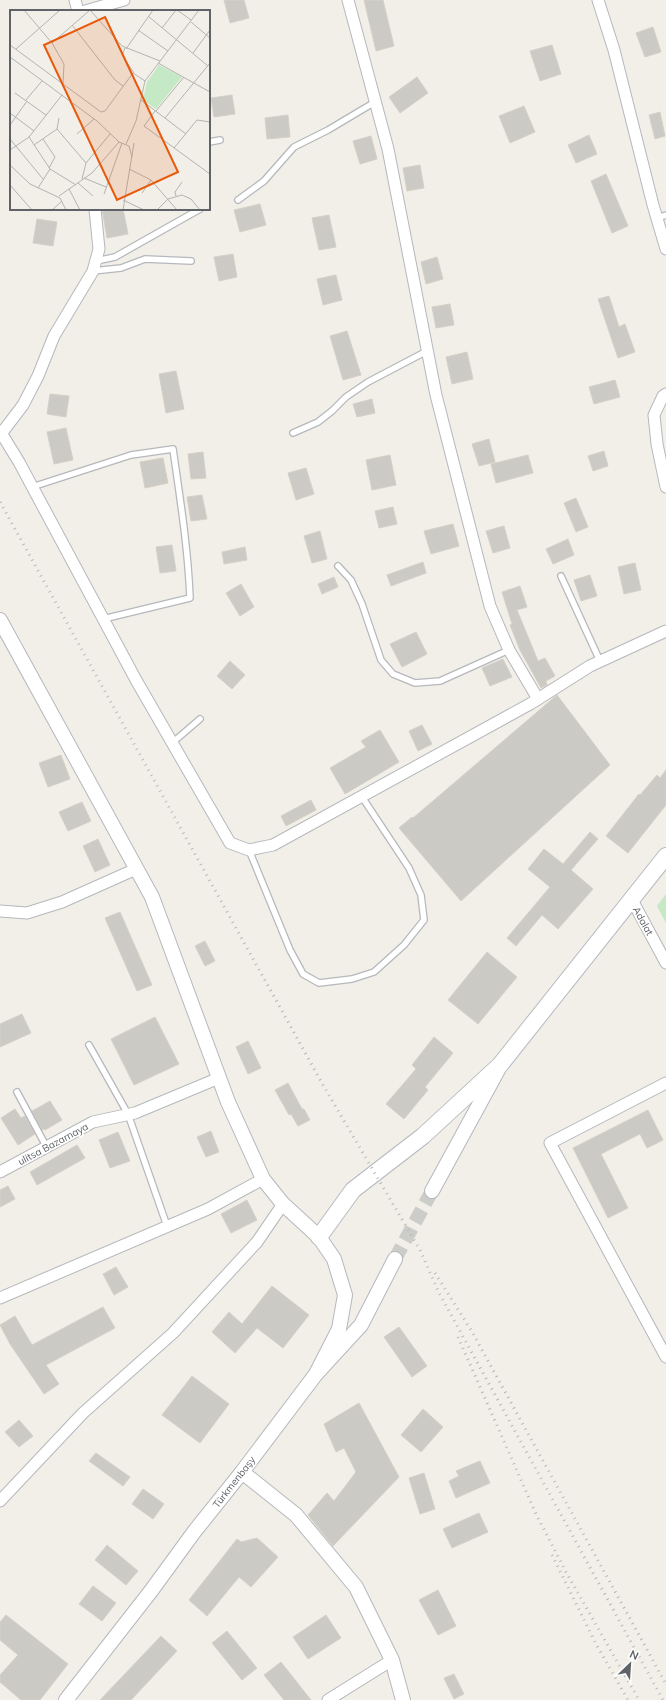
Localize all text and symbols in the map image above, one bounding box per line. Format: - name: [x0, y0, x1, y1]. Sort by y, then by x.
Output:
- inset map: [10, 10, 210, 210]
- street label: Adalat: [630, 904, 656, 938]
- street label: ulitsa Bazarnaya: [15, 1120, 91, 1168]
- street label: Türkmenbaşy: [210, 1453, 259, 1510]
- north arrow: [610, 1644, 650, 1684]
- text: N: [628, 1647, 641, 1663]

